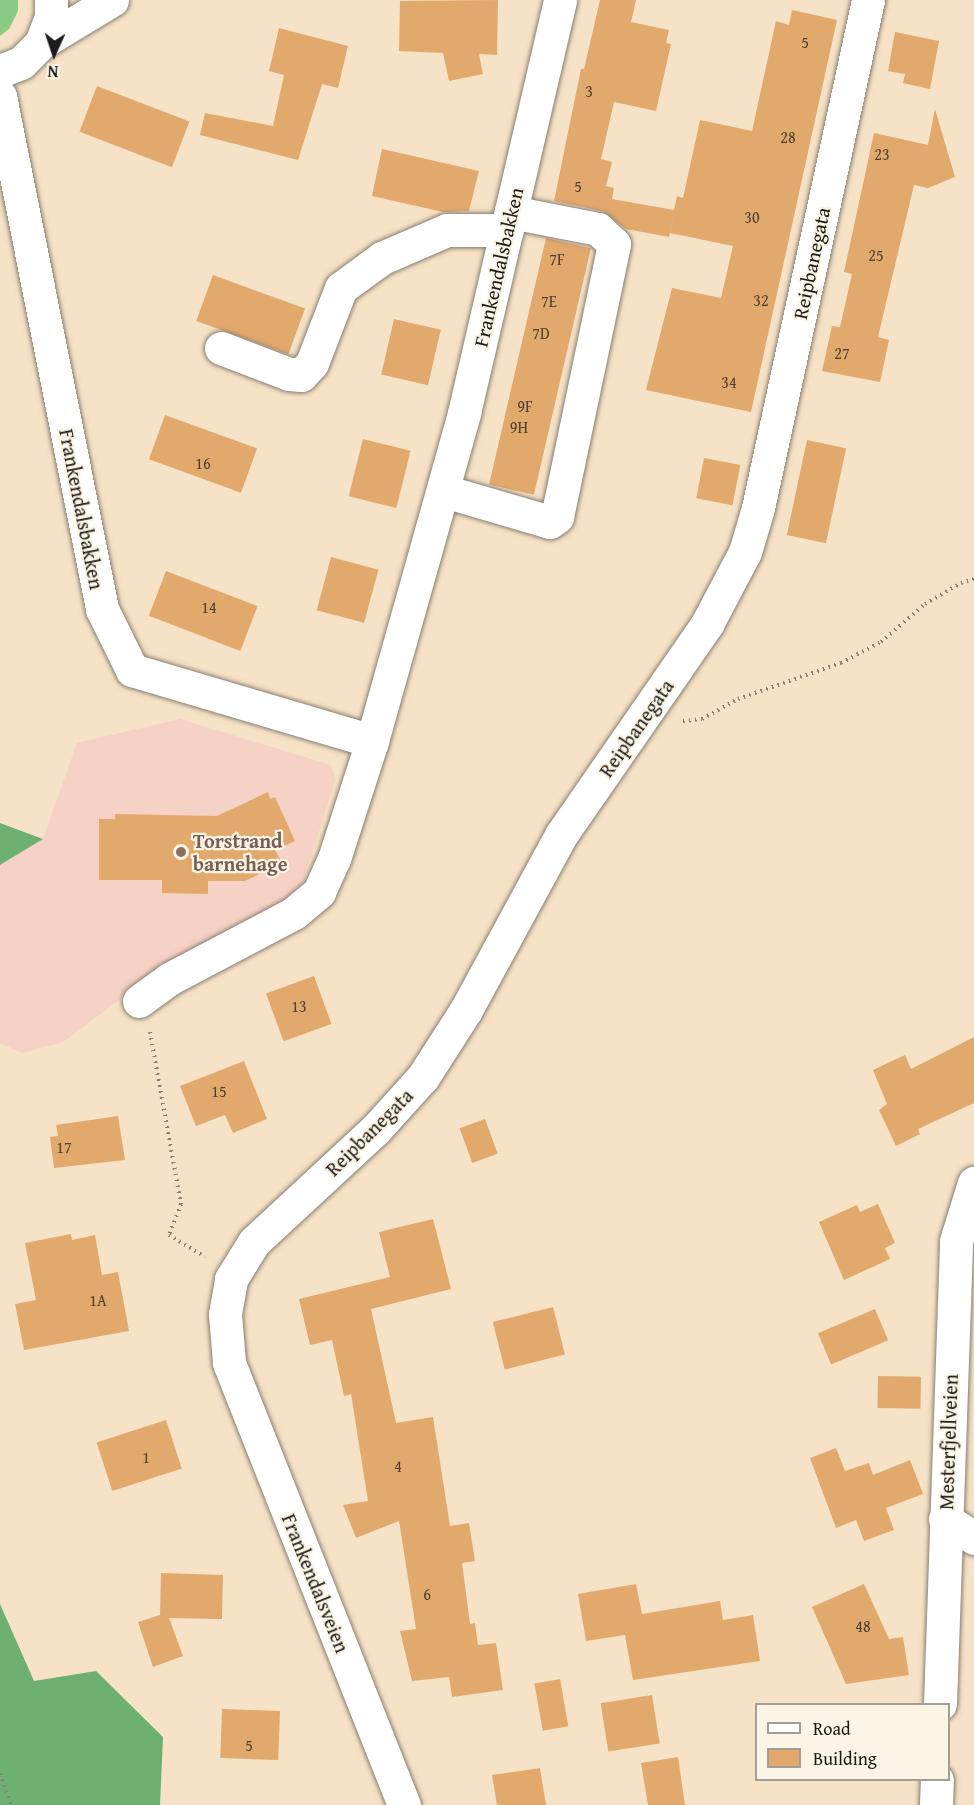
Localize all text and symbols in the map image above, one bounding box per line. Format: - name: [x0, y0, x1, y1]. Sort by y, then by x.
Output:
- north arrow: [24, 24, 84, 84]
- house number: 5: [801, 32, 809, 52]
- text: N: [47, 60, 59, 84]
- house number: 3: [585, 81, 593, 101]
- house number: 28: [780, 127, 796, 147]
- house number: 23: [874, 144, 890, 164]
- house number: 5: [574, 176, 582, 196]
- street label: Frankendalsbakken: [468, 185, 528, 349]
- street label: Reipbanegata: [787, 205, 835, 321]
- house number: 30: [744, 207, 760, 227]
- house number: 25: [868, 245, 884, 265]
- house number: 7F: [549, 249, 565, 269]
- house number: 32: [753, 290, 769, 310]
- house number: 7E: [541, 291, 557, 311]
- house number: 7D: [532, 323, 550, 343]
- house number: 27: [834, 343, 850, 363]
- house number: 34: [721, 372, 737, 392]
- house number: 9F: [517, 396, 533, 416]
- house number: 9H: [510, 417, 528, 437]
- street label: Frankendalsbakken: [55, 427, 109, 591]
- house number: 16: [195, 453, 211, 473]
- house number: 14: [201, 597, 217, 617]
- street label: Reipbanegata: [594, 675, 678, 781]
- place label: Torstrand barnehage: [193, 828, 287, 875]
- marker: Torstrand barnehage: [174, 845, 188, 859]
- house number: 13: [291, 996, 307, 1016]
- house number: 15: [211, 1081, 227, 1101]
- street label: Reipbanegata: [320, 1083, 418, 1181]
- house number: 17: [56, 1137, 72, 1157]
- house number: 1A: [89, 1290, 107, 1310]
- street label: Mesterfjellveien: [934, 1374, 962, 1510]
- house number: 1: [142, 1447, 150, 1467]
- house number: 4: [394, 1456, 402, 1476]
- street label: Frankendalsveien: [277, 1510, 355, 1656]
- house number: 6: [423, 1584, 431, 1604]
- house number: 48: [855, 1616, 871, 1636]
- legend: [755, 1703, 950, 1781]
- text: Road: [813, 1715, 851, 1742]
- house number: 5: [245, 1735, 253, 1755]
- text: Building: [813, 1745, 877, 1772]

